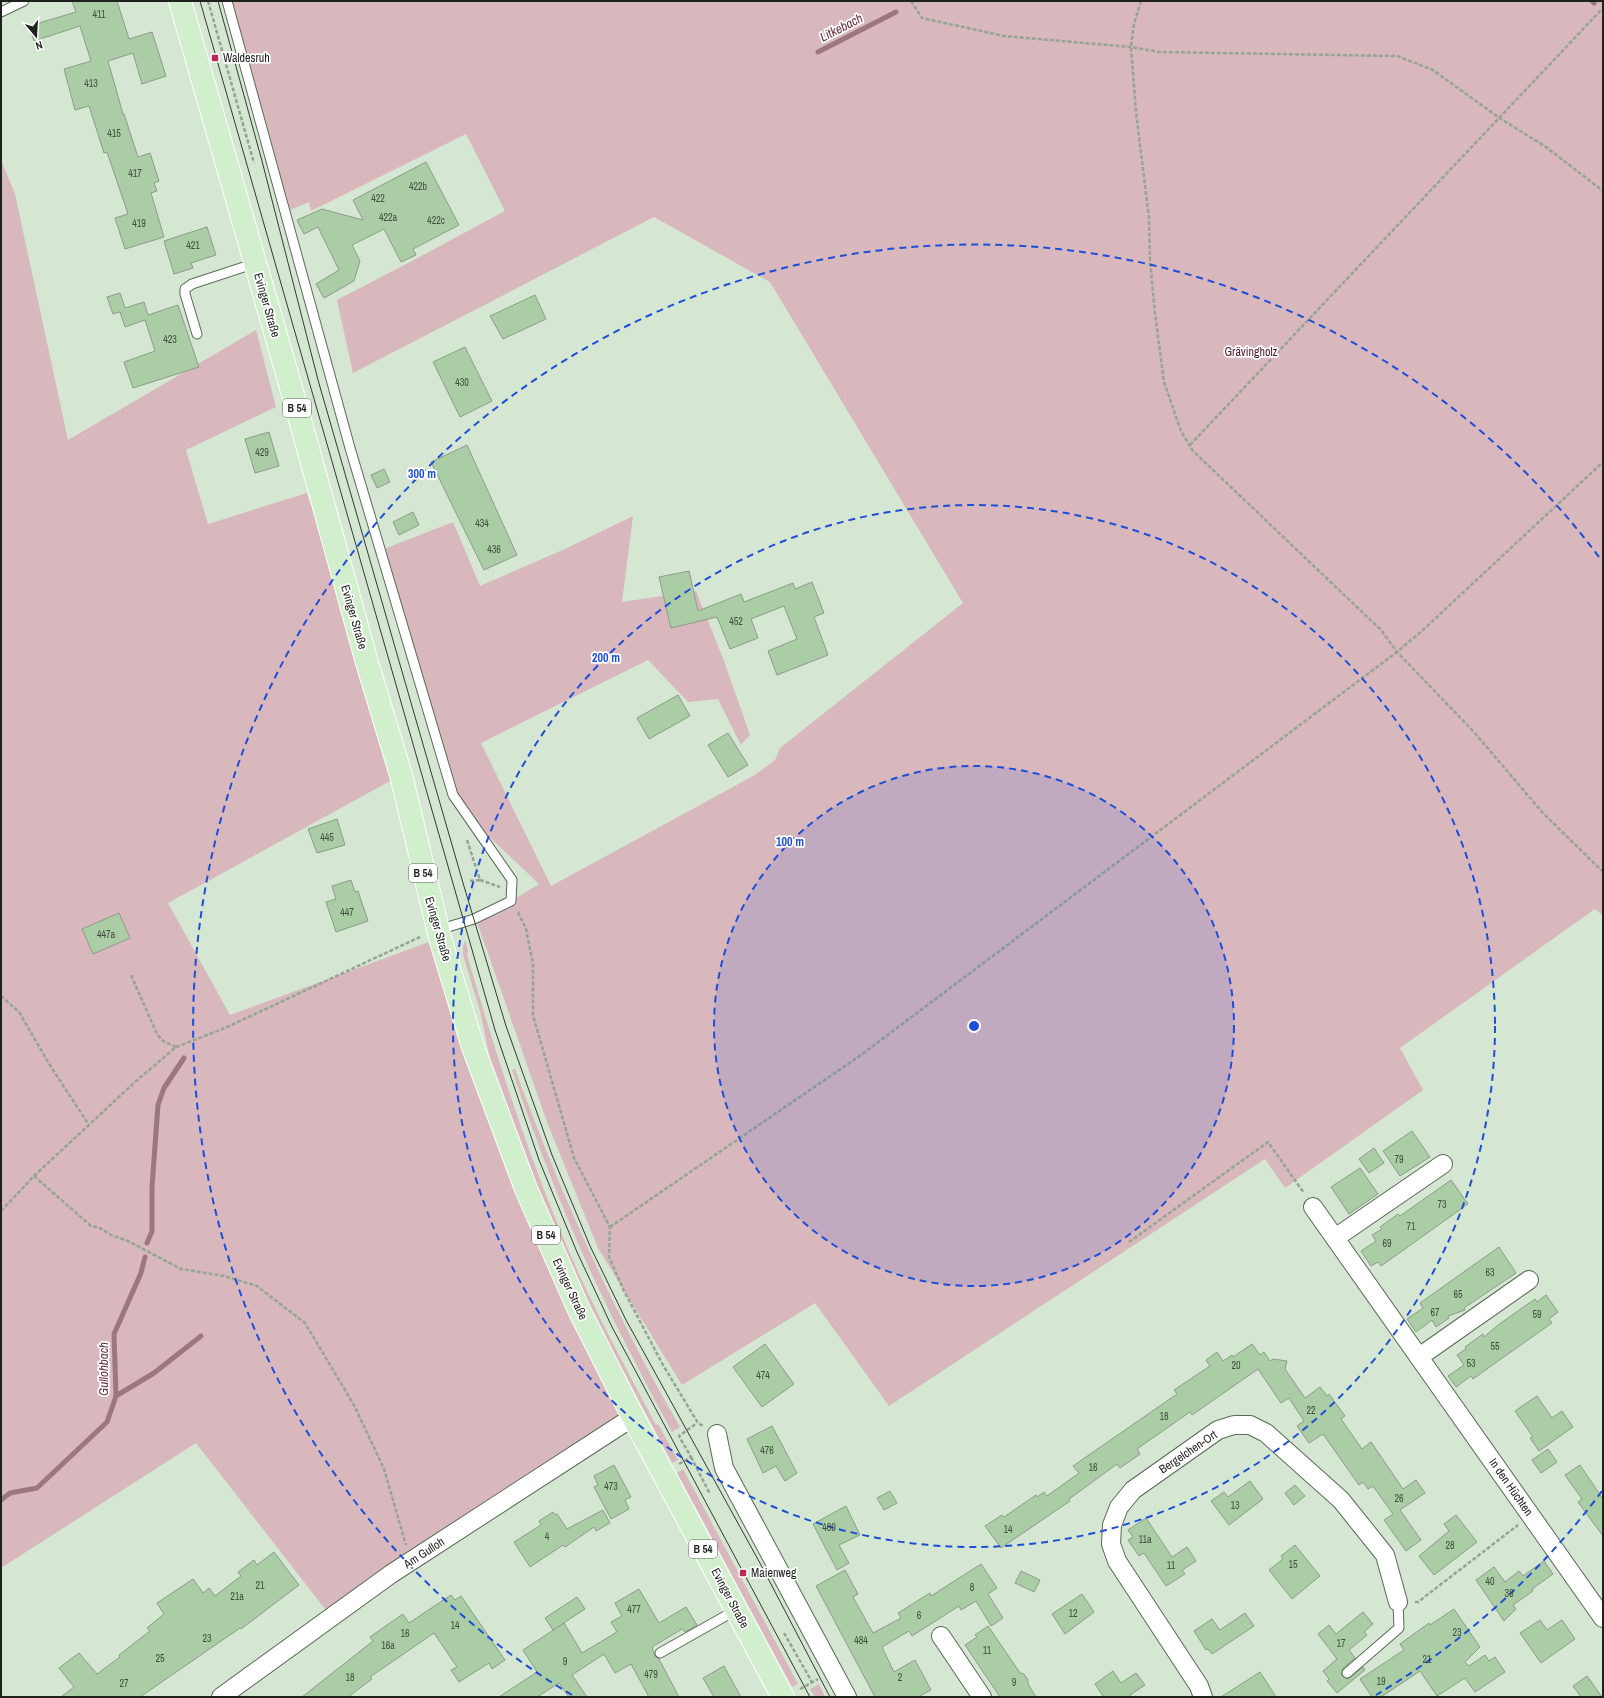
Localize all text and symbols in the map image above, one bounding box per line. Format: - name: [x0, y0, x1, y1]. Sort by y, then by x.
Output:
- house number: 411: [92, 8, 106, 21]
- water label: Litkebach: [817, 9, 866, 46]
- north arrow: [16, 16, 56, 56]
- text: N: [34, 38, 44, 53]
- place label: Waldesruh: [223, 50, 270, 66]
- marker: Waldesruh: [210, 53, 220, 63]
- house number: 413: [84, 77, 98, 90]
- house number: 415: [107, 127, 121, 140]
- house number: 417: [128, 167, 142, 180]
- house number: 422b: [409, 180, 428, 193]
- house number: 422: [371, 192, 385, 205]
- house number: 422a: [379, 211, 398, 224]
- house number: 422c: [427, 214, 445, 227]
- house number: 419: [132, 217, 146, 230]
- house number: 421: [186, 239, 200, 252]
- street label: Evinger Straße: [250, 271, 284, 339]
- house number: 423: [163, 333, 177, 346]
- park label: Grävingholz: [1224, 344, 1278, 360]
- house number: 430: [455, 376, 469, 389]
- road number: B 54: [283, 399, 311, 417]
- house number: 429: [255, 446, 269, 459]
- text: 300 m: [408, 466, 436, 482]
- house number: 434: [475, 517, 489, 530]
- house number: 436: [487, 543, 501, 556]
- street label: Evinger Straße: [337, 583, 371, 651]
- house number: 452: [729, 615, 743, 628]
- text: 200 m: [592, 650, 620, 666]
- house number: 445: [320, 831, 334, 844]
- text: 100 m: [776, 834, 804, 850]
- road number: B 54: [409, 864, 437, 882]
- street label: Evinger Straße: [421, 895, 455, 963]
- house number: 447: [340, 906, 354, 919]
- house number: 447a: [97, 928, 116, 941]
- centre of rings: [967, 1019, 981, 1033]
- house number: 79: [1394, 1153, 1404, 1166]
- house number: 73: [1437, 1198, 1447, 1211]
- house number: 71: [1406, 1220, 1416, 1233]
- road number: B 54: [532, 1226, 560, 1244]
- house number: 69: [1382, 1237, 1392, 1250]
- street label: Evinger Straße: [549, 1256, 591, 1322]
- house number: 63: [1485, 1266, 1495, 1279]
- house number: 65: [1453, 1288, 1463, 1301]
- house number: 67: [1430, 1306, 1440, 1319]
- house number: 59: [1532, 1308, 1542, 1321]
- house number: 55: [1490, 1340, 1500, 1353]
- water label: Gullohbach: [95, 1342, 112, 1396]
- house number: 53: [1466, 1357, 1476, 1370]
- house number: 20: [1231, 1359, 1241, 1372]
- house number: 474: [756, 1369, 770, 1382]
- house number: 22: [1306, 1404, 1316, 1417]
- house number: 18: [1159, 1410, 1169, 1423]
- street label: Bergelchen-Ort: [1156, 1427, 1220, 1477]
- house number: 476: [760, 1444, 774, 1457]
- street label: In den Hüchten: [1485, 1455, 1537, 1519]
- house number: 16: [1088, 1461, 1098, 1474]
- house number: 473: [604, 1480, 618, 1493]
- house number: 26: [1394, 1492, 1404, 1505]
- house number: 13: [1230, 1499, 1240, 1512]
- house number: 480: [822, 1521, 836, 1534]
- house number: 14: [1003, 1523, 1013, 1536]
- house number: 4: [545, 1530, 550, 1543]
- house number: 11a: [1138, 1533, 1152, 1546]
- street label: Am Gulloh: [400, 1534, 448, 1573]
- house number: 28: [1445, 1539, 1455, 1552]
- road number: B 54: [689, 1540, 717, 1558]
- house number: 15: [1288, 1558, 1298, 1571]
- house number: 11: [1167, 1559, 1176, 1572]
- street label: Evinger Straße: [707, 1565, 753, 1631]
- place label: Maienweg: [751, 1565, 797, 1581]
- marker: Maienweg: [738, 1568, 748, 1578]
- house number: 40: [1485, 1575, 1495, 1588]
- house number: 21: [255, 1579, 265, 1592]
- house number: 8: [970, 1581, 975, 1594]
- house number: 38: [1504, 1587, 1514, 1600]
- house number: 21a: [230, 1590, 244, 1603]
- house number: 477: [627, 1603, 641, 1616]
- house number: 12: [1068, 1607, 1078, 1620]
- house number: 6: [917, 1609, 922, 1622]
- house number: 14: [450, 1619, 460, 1632]
- house number: 23: [1452, 1626, 1462, 1639]
- house number: 16: [400, 1627, 410, 1640]
- house number: 23: [202, 1632, 212, 1645]
- house number: 484: [854, 1634, 868, 1647]
- house number: 17: [1336, 1637, 1346, 1650]
- house number: 16a: [381, 1639, 395, 1652]
- house number: 11: [983, 1644, 992, 1657]
- house number: 25: [155, 1652, 165, 1665]
- house number: 21: [1422, 1653, 1432, 1666]
- house number: 9: [563, 1655, 568, 1668]
- house number: 479: [644, 1668, 658, 1681]
- house number: 18: [345, 1671, 355, 1684]
- house number: 2: [898, 1671, 903, 1684]
- house number: 19: [1376, 1675, 1386, 1688]
- house number: 9: [1012, 1676, 1017, 1689]
- house number: 27: [119, 1677, 129, 1690]

